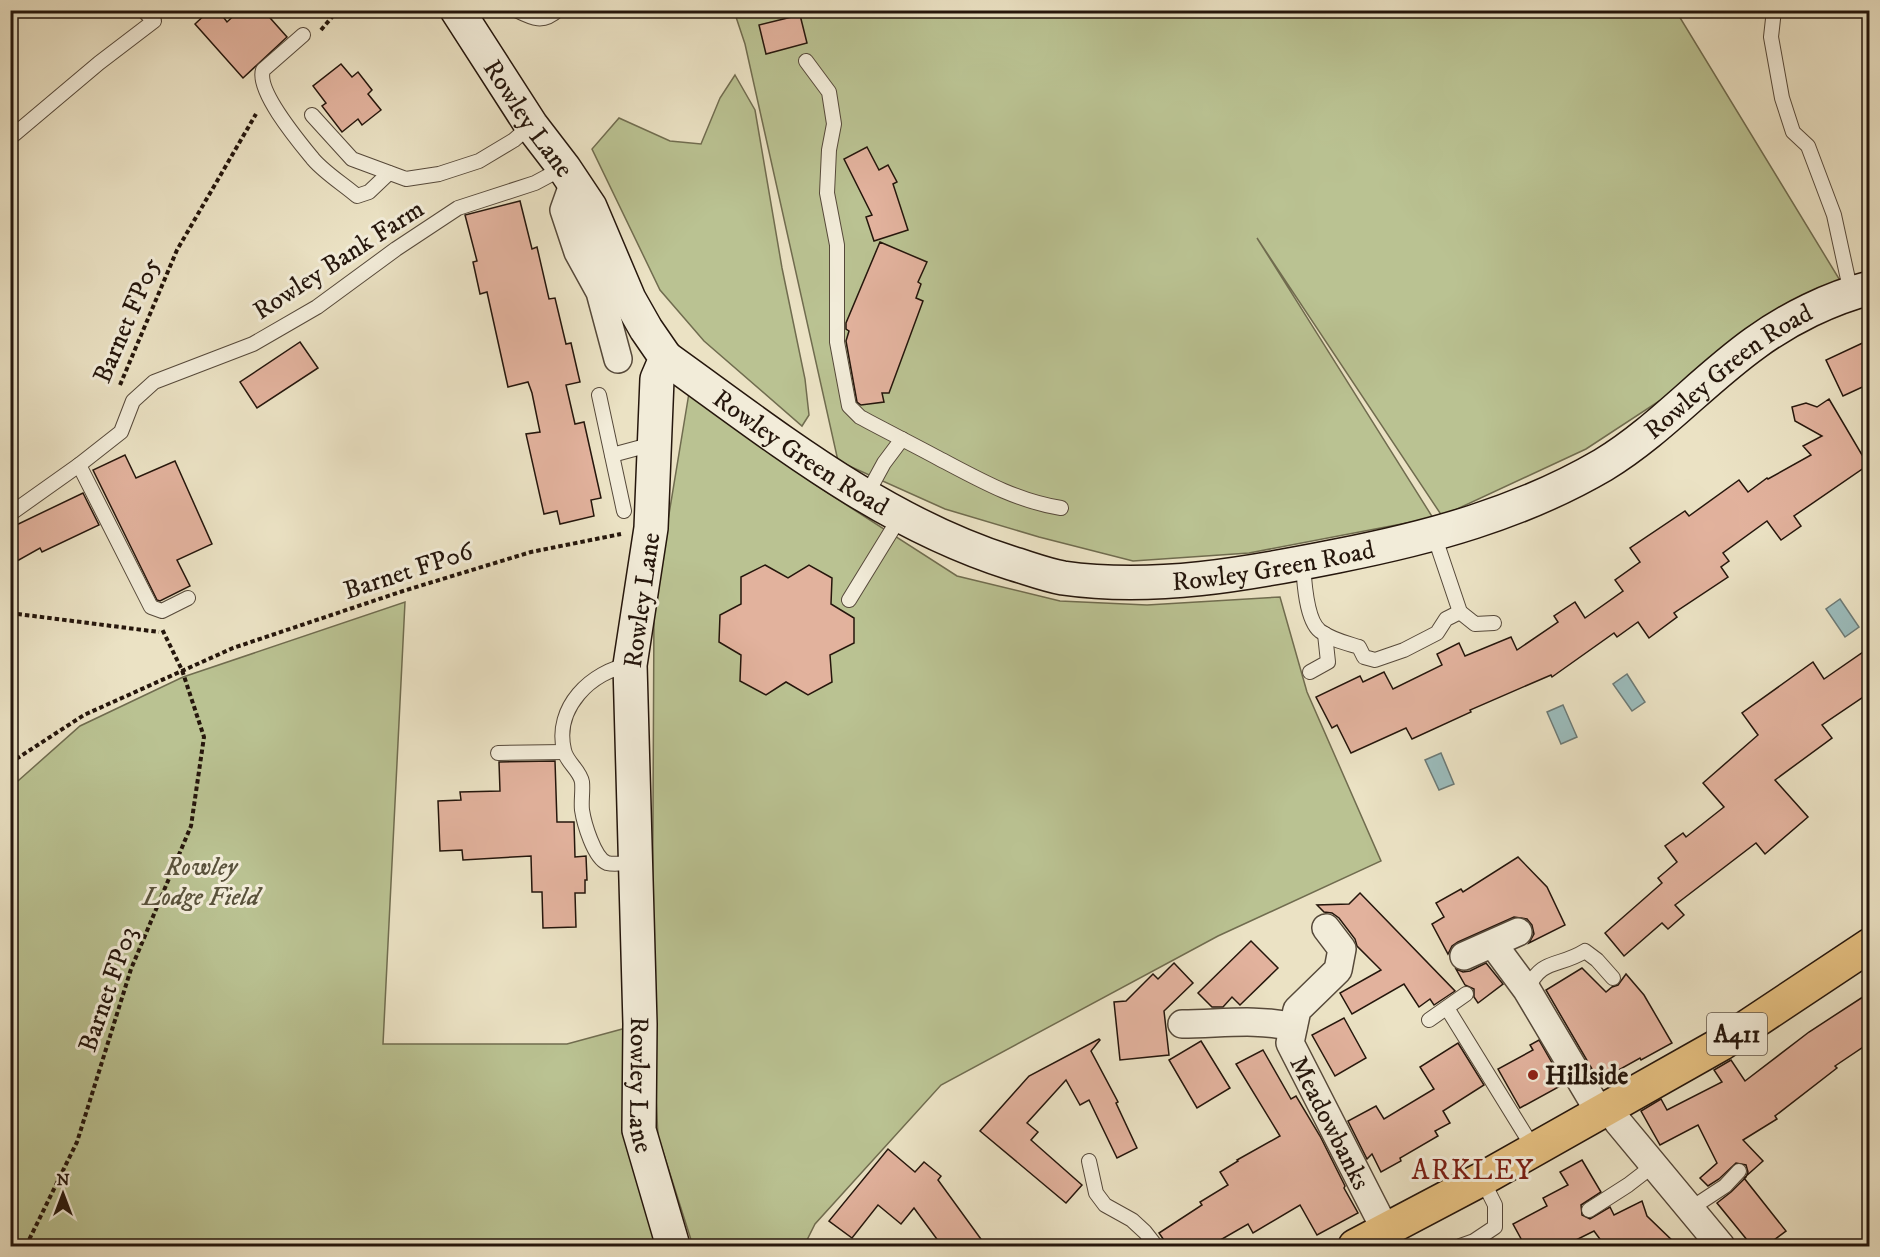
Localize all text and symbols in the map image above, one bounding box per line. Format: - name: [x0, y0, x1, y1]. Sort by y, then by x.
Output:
- street label: Rowley Lane: [475, 54, 581, 184]
- street label: Rowley Bank Farm: [247, 193, 431, 328]
- street label: Barnet FP05: [86, 253, 169, 388]
- street label: Rowley Green Road: [1638, 297, 1818, 447]
- street label: Rowley Green Road: [706, 383, 894, 524]
- street label: Rowley Lane: [617, 530, 668, 670]
- street label: Rowley Green Road: [1171, 534, 1378, 599]
- street label: Barnet FP06: [340, 535, 479, 608]
- park label: Rowley Lodge Field: [141, 851, 263, 914]
- street label: Barnet FP03: [72, 923, 145, 1056]
- road number: A411: [1707, 1013, 1767, 1055]
- street label: Rowley Lane: [621, 1016, 660, 1157]
- street label: Meadowbanks: [1281, 1051, 1377, 1196]
- place label: Hillside: [1545, 1060, 1629, 1093]
- marker: Hillside: [1526, 1068, 1540, 1082]
- district label: ARKLEY: [1412, 1153, 1534, 1188]
- north arrow: [33, 1164, 93, 1224]
- text: N: [56, 1170, 70, 1190]

